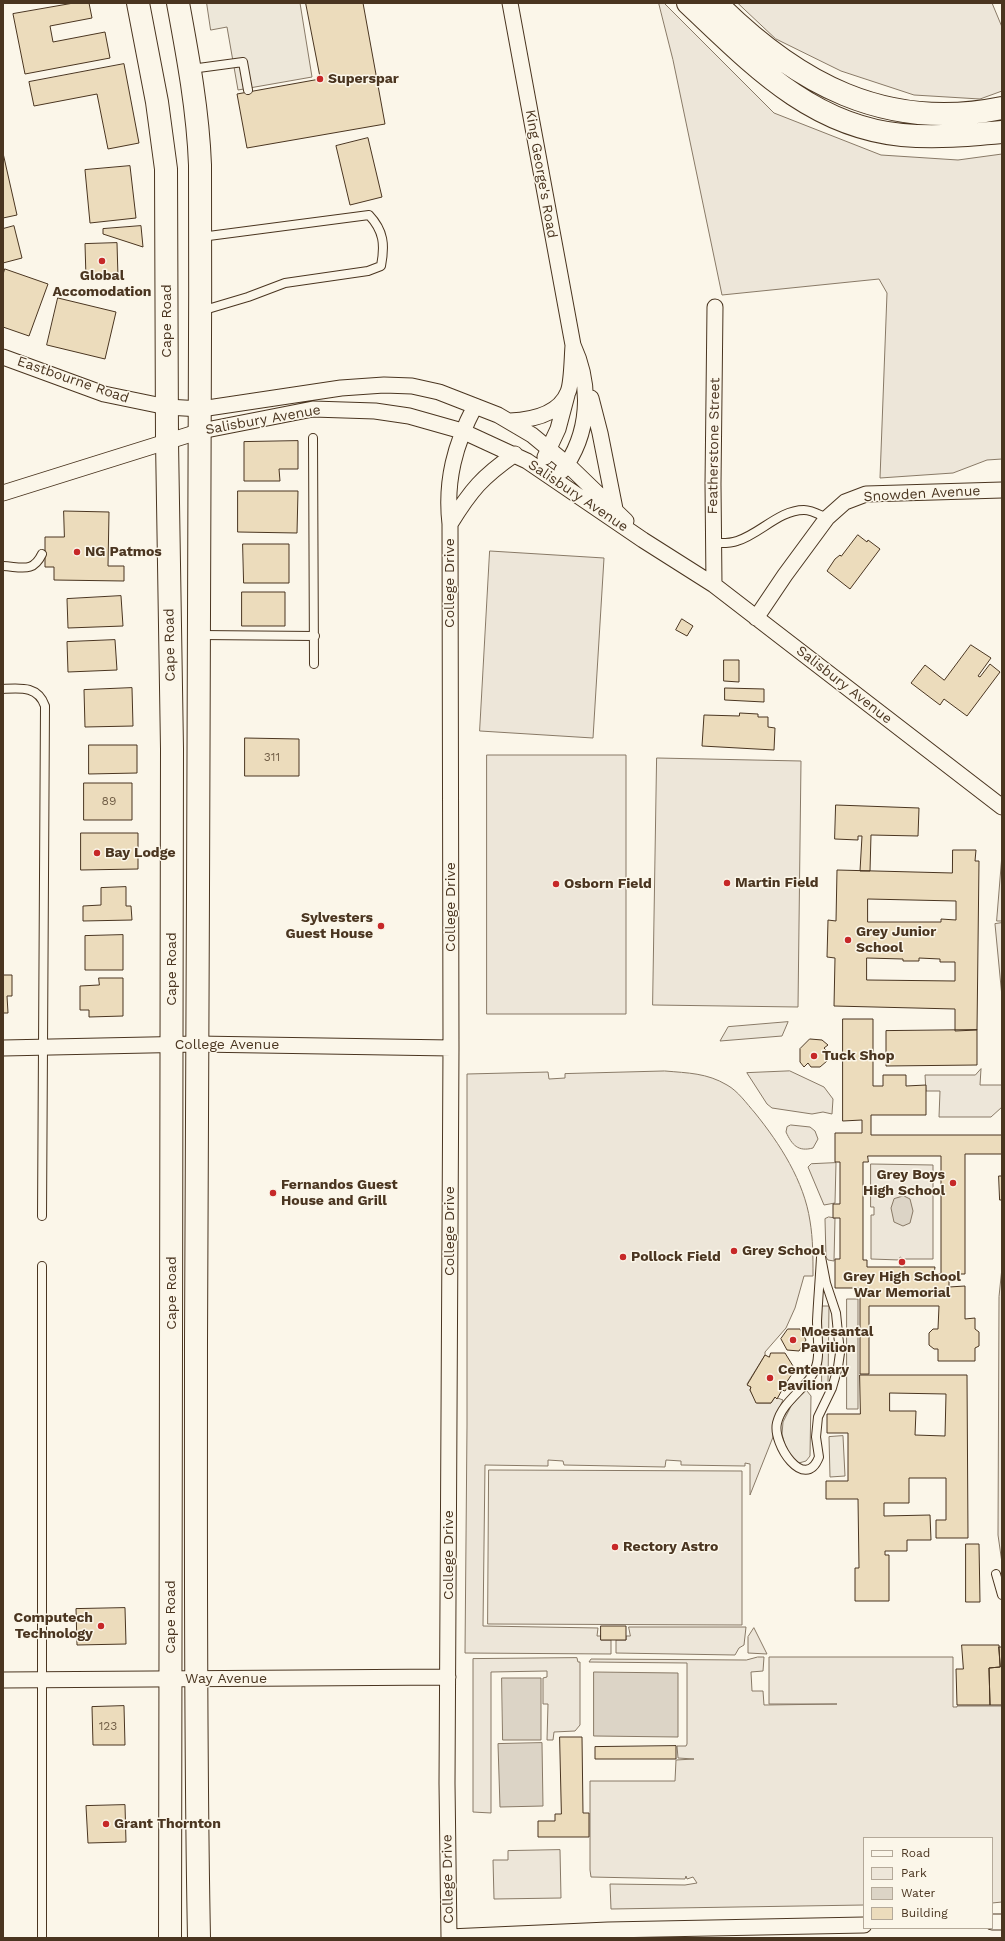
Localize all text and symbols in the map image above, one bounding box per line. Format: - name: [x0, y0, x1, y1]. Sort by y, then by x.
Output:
- place label: Superspar: [328, 71, 399, 87]
- marker: Superspar: [315, 74, 325, 84]
- street label: King George's Road: [521, 108, 561, 240]
- marker: Global Accomodation: [97, 256, 107, 266]
- place label: Global Accomodation: [53, 268, 151, 300]
- street label: Cape Road: [159, 284, 175, 358]
- street label: Eastbourne Road: [15, 353, 131, 407]
- street label: Featherstone Street: [704, 377, 724, 515]
- street label: Salisbury Avenue: [204, 402, 322, 438]
- street label: Salisbury Avenue: [525, 456, 631, 536]
- street label: Snowden Avenue: [863, 483, 981, 505]
- street label: College Drive: [442, 538, 458, 628]
- place label: NG Patmos: [85, 544, 162, 560]
- marker: NG Patmos: [72, 547, 82, 557]
- street label: Cape Road: [161, 608, 179, 682]
- street label: Salisbury Avenue: [793, 642, 895, 728]
- house number: 311: [264, 750, 280, 764]
- house number: 89: [102, 794, 116, 808]
- place label: Bay Lodge: [105, 845, 176, 861]
- marker: Bay Lodge: [92, 848, 102, 858]
- street label: College Drive: [443, 862, 459, 952]
- place label: Martin Field: [735, 875, 819, 891]
- place label: Osborn Field: [564, 876, 652, 892]
- marker: Martin Field: [722, 878, 732, 888]
- marker: Osborn Field: [551, 879, 561, 889]
- place label: Sylvesters Guest House: [286, 910, 373, 942]
- marker: Sylvesters Guest House: [376, 921, 386, 931]
- place label: Grey Junior School: [856, 924, 936, 956]
- street label: Cape Road: [164, 932, 180, 1006]
- marker: Grey Junior School: [843, 935, 853, 945]
- street label: College Avenue: [175, 1037, 279, 1053]
- place label: Tuck Shop: [822, 1048, 894, 1064]
- marker: Tuck Shop: [809, 1051, 819, 1061]
- place label: Grey Boys High School: [863, 1167, 945, 1200]
- place label: Fernandos Guest House and Grill: [281, 1177, 398, 1210]
- marker: Grey Boys High School: [948, 1178, 958, 1188]
- street label: College Drive: [442, 1186, 458, 1276]
- marker: Fernandos Guest House and Grill: [268, 1188, 278, 1198]
- place label: Grey School: [742, 1243, 825, 1259]
- marker: Grey School: [729, 1246, 739, 1256]
- place label: Pollock Field: [631, 1249, 721, 1265]
- marker: Pollock Field: [618, 1252, 628, 1262]
- street label: Cape Road: [164, 1256, 180, 1330]
- marker: Grey High School War Memorial: [897, 1257, 907, 1267]
- place label: Grey High School War Memorial: [843, 1269, 961, 1302]
- place label: Moesantal Pavilion: [801, 1324, 873, 1356]
- marker: Moesantal Pavilion: [788, 1335, 798, 1345]
- place label: Centenary Pavilion: [778, 1362, 849, 1394]
- marker: Centenary Pavilion: [765, 1373, 775, 1383]
- street label: College Drive: [441, 1510, 457, 1600]
- place label: Rectory Astro: [623, 1539, 718, 1555]
- marker: Rectory Astro: [610, 1542, 620, 1552]
- street label: Cape Road: [163, 1580, 179, 1654]
- place label: Computech Technology: [14, 1610, 93, 1642]
- marker: Computech Technology: [96, 1621, 106, 1631]
- street label: Way Avenue: [185, 1671, 267, 1687]
- house number: 123: [99, 1719, 117, 1733]
- place label: Grant Thornton: [114, 1816, 221, 1832]
- marker: Grant Thornton: [101, 1819, 111, 1829]
- street label: College Drive: [439, 1834, 457, 1924]
- legend: [863, 1837, 993, 1929]
- text: Road: [901, 1846, 930, 1860]
- text: Park: [901, 1866, 927, 1880]
- text: Water: [901, 1886, 935, 1900]
- text: Building: [901, 1906, 948, 1920]

